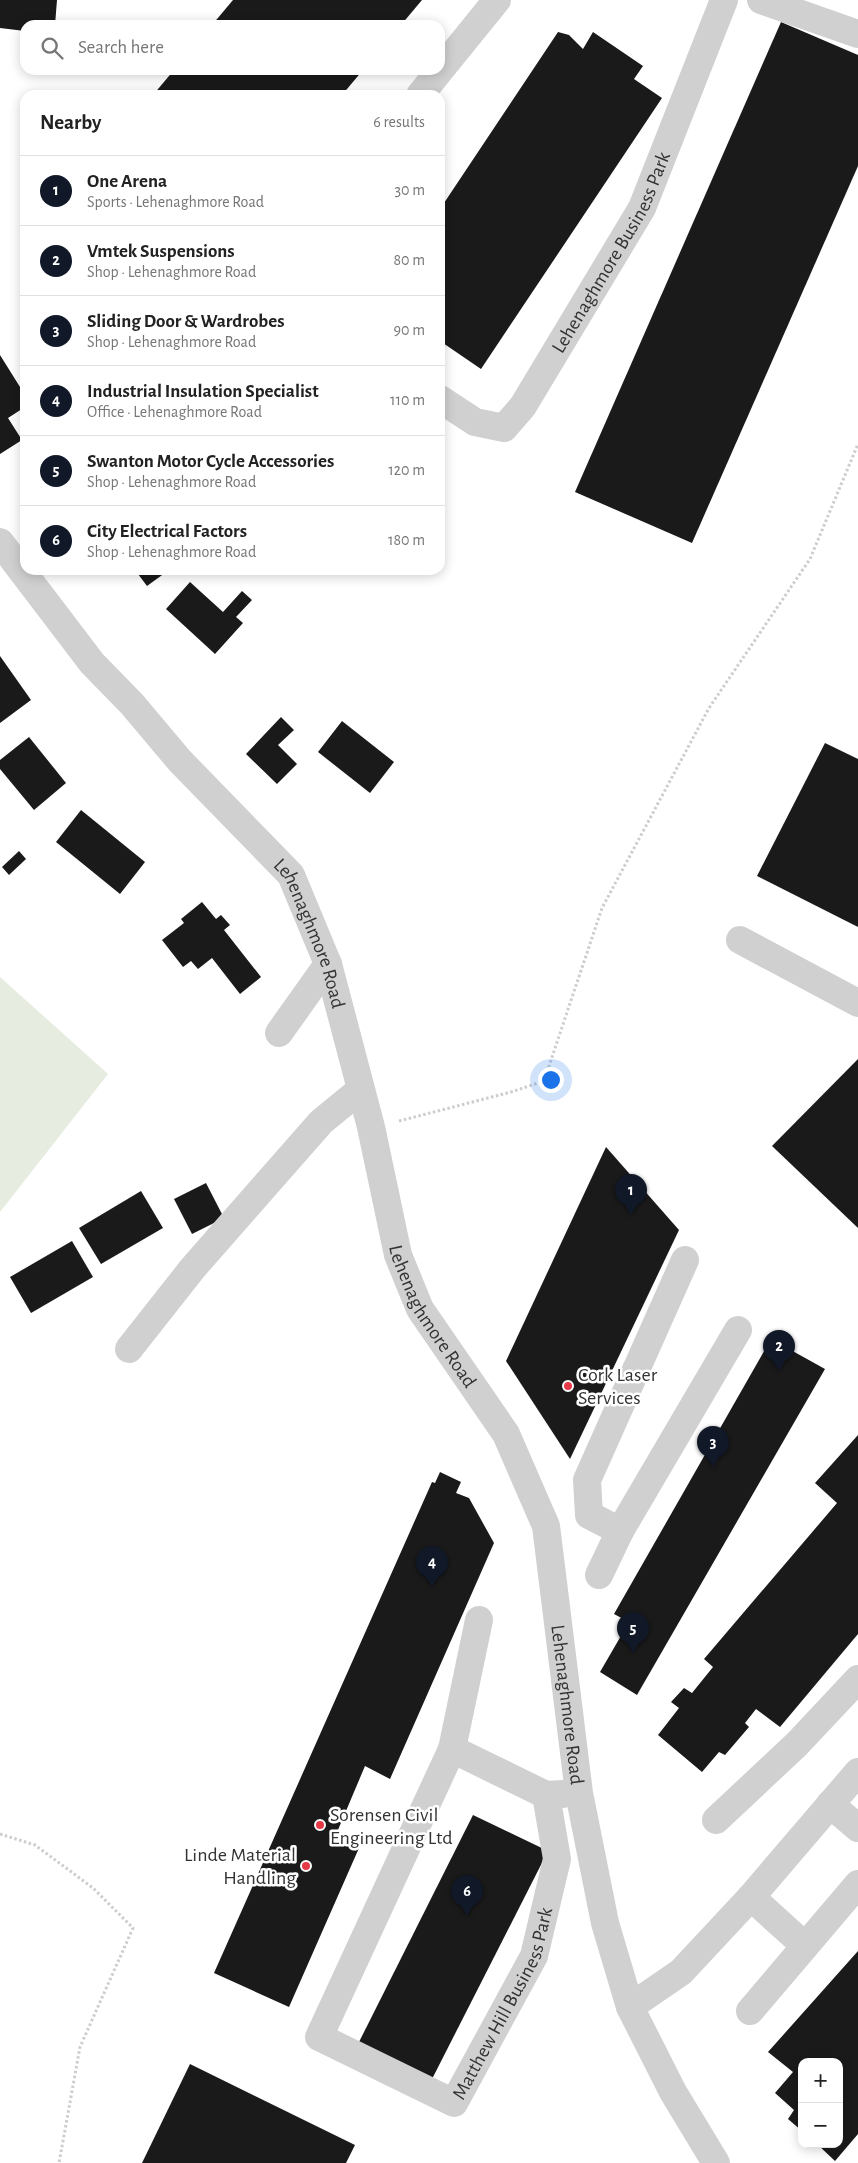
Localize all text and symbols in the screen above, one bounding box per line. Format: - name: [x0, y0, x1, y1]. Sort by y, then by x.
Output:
- search box: [20, 20, 445, 75]
- icon: search: [38, 34, 66, 62]
- text: Search here: [78, 38, 164, 57]
- text: Nearby: [40, 112, 101, 133]
- text: 6 results: [373, 114, 425, 130]
- street label: Lehenaghmore Business Park: [548, 149, 674, 357]
- text: One Arena: [87, 172, 167, 191]
- text: 1: [53, 182, 59, 198]
- text: 30 m: [395, 182, 425, 198]
- text: Sports · Lehenaghmore Road: [87, 194, 264, 210]
- text: Vmtek Suspensions: [87, 242, 235, 261]
- text: 2: [52, 252, 60, 268]
- text: 80 m: [394, 252, 425, 268]
- text: Shop · Lehenaghmore Road: [87, 264, 256, 280]
- text: Sliding Door & Wardrobes: [87, 312, 284, 331]
- text: 3: [53, 322, 59, 338]
- text: 90 m: [394, 322, 425, 338]
- text: Shop · Lehenaghmore Road: [87, 334, 256, 350]
- text: Industrial Insulation Specialist: [87, 382, 319, 401]
- text: 4: [52, 392, 60, 408]
- text: 110 m: [390, 392, 425, 408]
- text: Office · Lehenaghmore Road: [87, 404, 262, 420]
- text: Swanton Motor Cycle Accessories: [87, 452, 334, 471]
- text: 5: [53, 462, 59, 478]
- text: 120 m: [388, 462, 425, 478]
- text: Shop · Lehenaghmore Road: [87, 474, 256, 490]
- text: City Electrical Factors: [87, 522, 247, 541]
- text: 6: [52, 532, 60, 548]
- text: 180 m: [388, 532, 425, 548]
- text: Shop · Lehenaghmore Road: [87, 544, 256, 560]
- street label: Lehenaghmore Road: [270, 855, 348, 1010]
- your location: [538, 1067, 564, 1093]
- pin: 1: [615, 1174, 647, 1215]
- street label: Lehenaghmore Road: [385, 1243, 480, 1391]
- pin: 2: [763, 1330, 795, 1371]
- place label: Cork Laser Services: [578, 1365, 658, 1408]
- marker: Cork Laser Services: [562, 1380, 574, 1392]
- pin: 3: [697, 1426, 729, 1467]
- pin: 4: [416, 1546, 448, 1587]
- pin: 5: [617, 1612, 649, 1653]
- street label: Lehenaghmore Road: [547, 1624, 587, 1786]
- place label: Sorensen Civil Engineering Ltd: [330, 1805, 453, 1848]
- marker: Sorensen Civil Engineering Ltd: [314, 1819, 326, 1831]
- place label: Linde Material Handling: [184, 1845, 296, 1888]
- marker: Linde Material Handling: [300, 1860, 312, 1872]
- pin: 6: [451, 1875, 483, 1916]
- street label: Matthew Hill Business Park: [449, 1905, 556, 2103]
- map controls: [798, 2058, 843, 2148]
- button: +: [798, 2058, 843, 2103]
- button: −: [798, 2103, 843, 2148]

